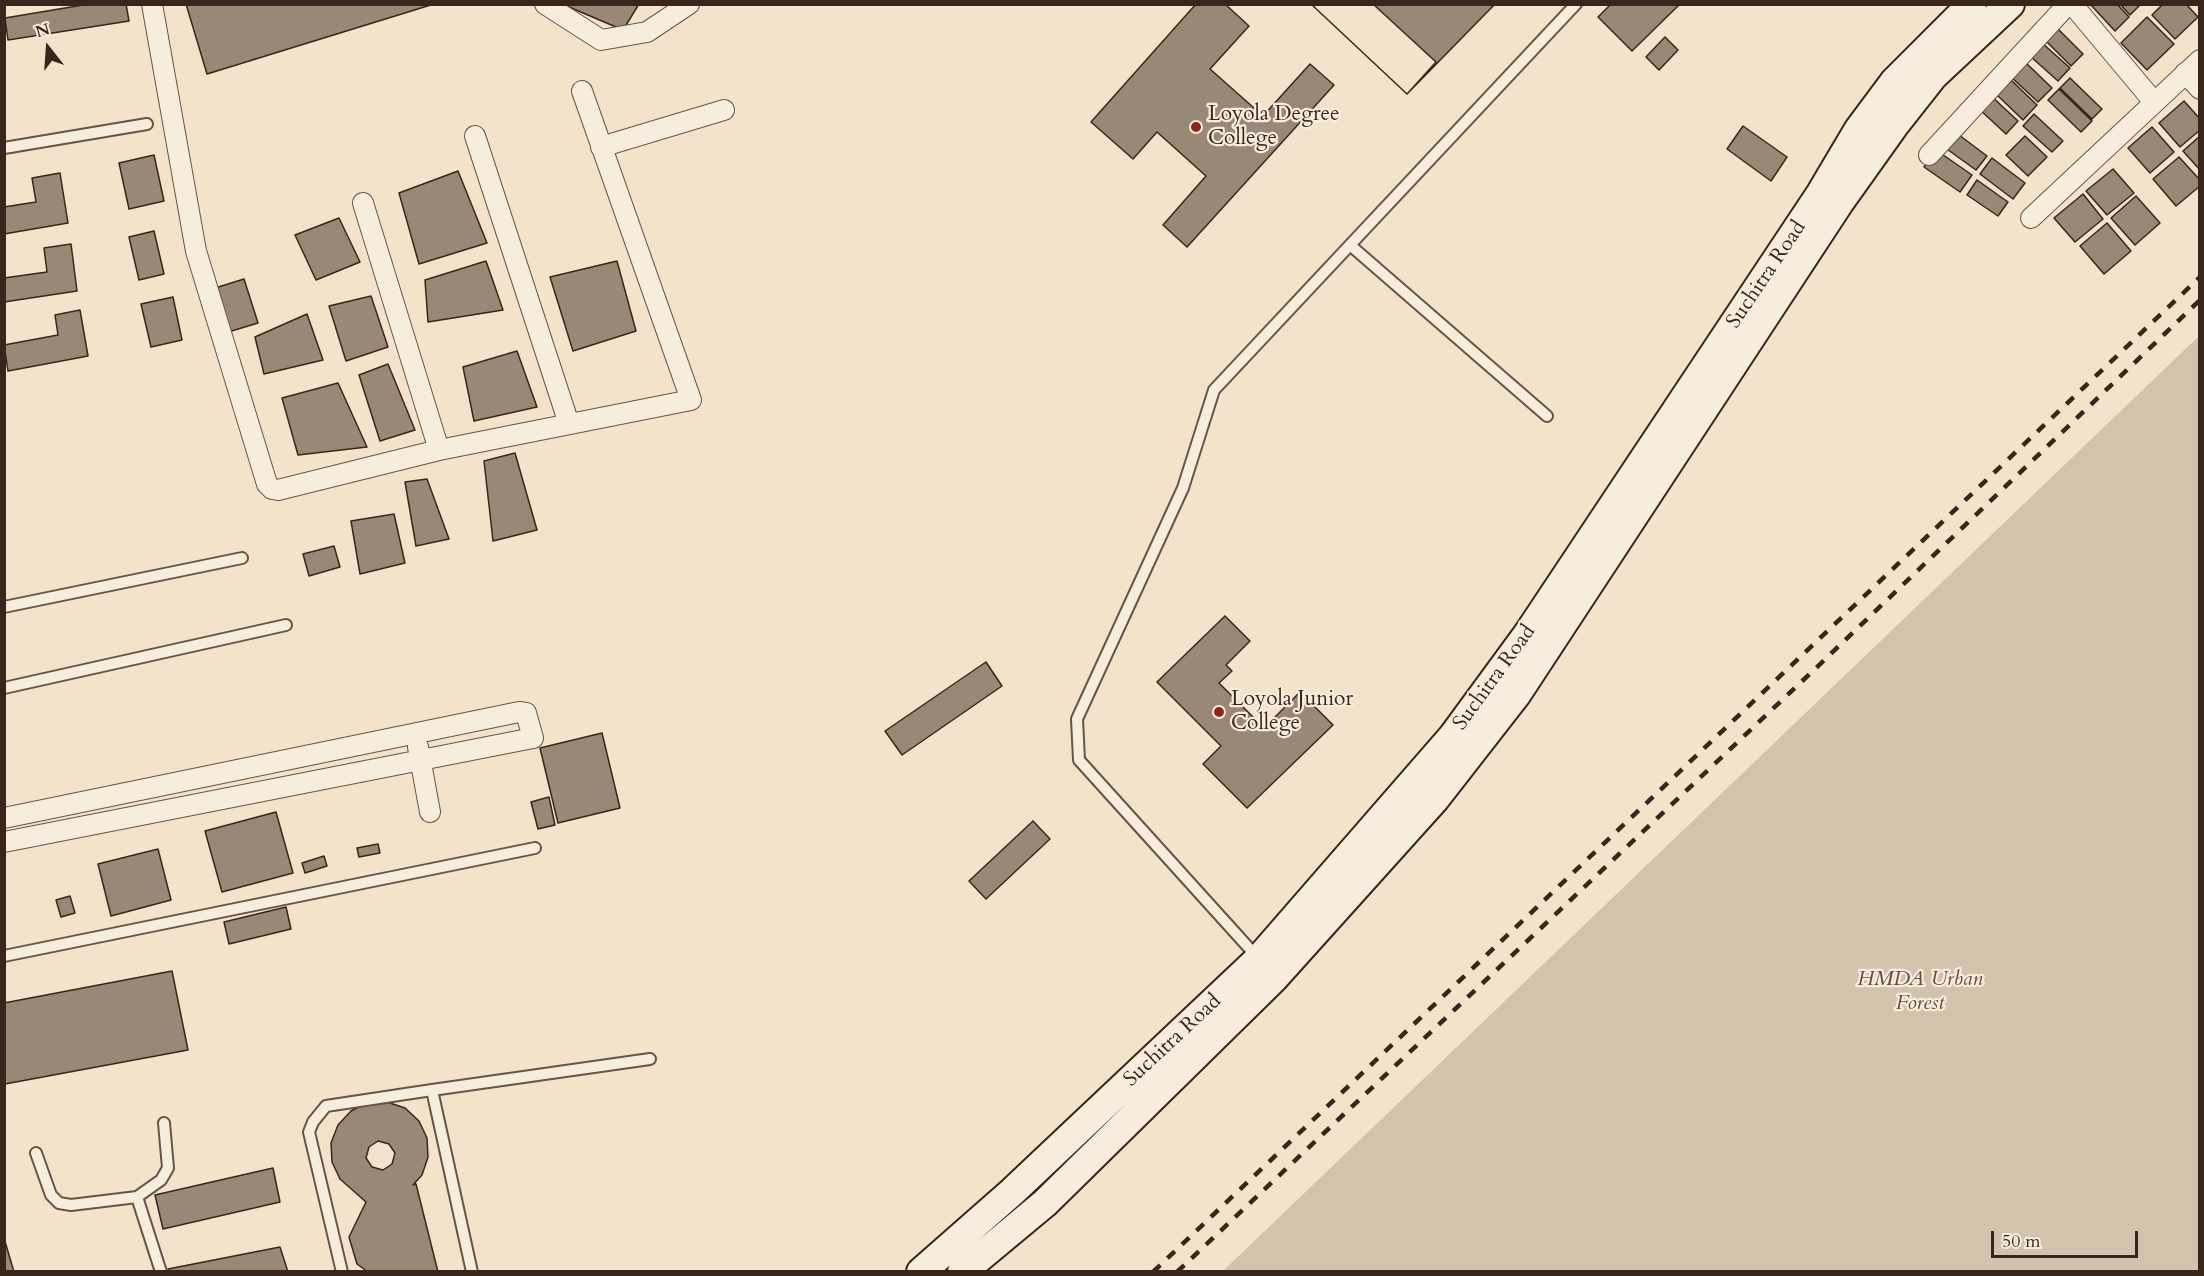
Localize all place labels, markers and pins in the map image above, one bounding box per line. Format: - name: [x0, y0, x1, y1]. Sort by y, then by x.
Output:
- place label: Loyola Degree College: [1208, 102, 1340, 152]
- marker: Loyola Degree College: [1189, 120, 1203, 134]
- place label: Loyola Junior College: [1231, 687, 1353, 737]
- marker: Loyola Junior College: [1212, 705, 1226, 719]

